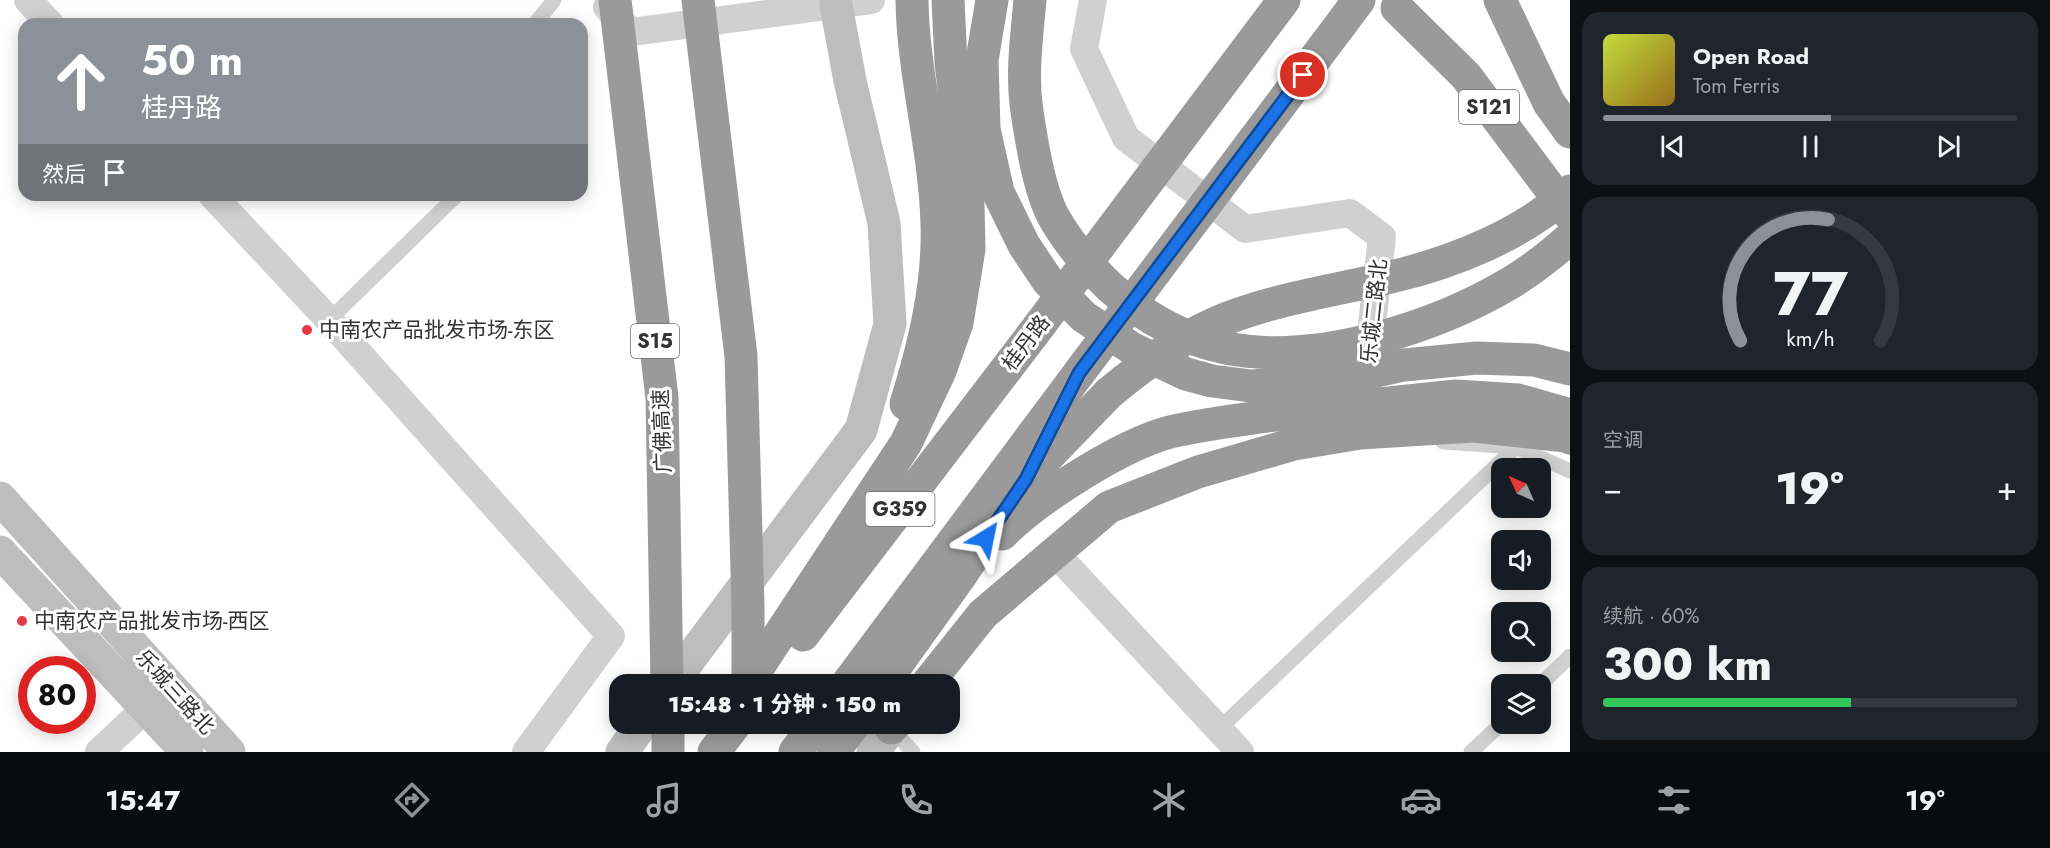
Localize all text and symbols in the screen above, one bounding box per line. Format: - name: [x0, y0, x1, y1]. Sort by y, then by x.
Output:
- text: 50 m: [141, 30, 243, 91]
- text: Open Road: [1693, 40, 1809, 72]
- icon: ahead: [42, 42, 120, 120]
- pin: [1277, 49, 1328, 100]
- icon: arrive: [1286, 58, 1319, 91]
- text: Tom Ferris: [1693, 72, 1780, 101]
- text: 桂丹路: [141, 88, 222, 127]
- road number: S121: [1459, 90, 1519, 124]
- icon: previous: [1656, 130, 1689, 163]
- icon: pause: [1794, 130, 1827, 163]
- icon: next: [1932, 130, 1965, 163]
- icon: arrive: [98, 156, 131, 189]
- text: 然后: [42, 158, 86, 190]
- text: 77: [1772, 248, 1848, 338]
- street label: 乐城二路北: [1354, 257, 1394, 365]
- street label: 桂丹路: [995, 309, 1057, 377]
- place label: 中南农产品批发市场-东区: [319, 315, 554, 345]
- marker: 中南农产品批发市场-东区: [300, 323, 314, 337]
- text: km/h: [1786, 323, 1834, 354]
- road number: S15: [631, 324, 679, 358]
- street label: 广佛高速: [646, 389, 678, 473]
- text: 空调: [1603, 426, 1643, 455]
- text: 19°: [1775, 456, 1844, 521]
- north arrow: [1491, 458, 1551, 518]
- map controls: [1491, 458, 1551, 734]
- text: −: [1603, 465, 1622, 512]
- text: +: [1997, 465, 2017, 512]
- road number: G359: [866, 492, 934, 526]
- position arrow: [954, 506, 1018, 570]
- button: sound: [1491, 530, 1551, 590]
- button: search: [1491, 602, 1551, 662]
- text: 续航 · 60%: [1603, 602, 1700, 631]
- place label: 中南农产品批发市场-西区: [34, 606, 269, 636]
- marker: 中南农产品批发市场-西区: [15, 614, 29, 628]
- text: 300 km: [1603, 632, 1772, 697]
- street label: 乐城三路北: [129, 643, 221, 741]
- speed limit sign: 80: [18, 656, 96, 734]
- button: layers: [1491, 674, 1551, 734]
- text: 15:48 · 1 分钟 · 150 m: [668, 688, 901, 720]
- icon: directions: [391, 779, 433, 821]
- icon: music: [643, 779, 685, 821]
- icon: phone: [895, 779, 937, 821]
- icon: climate: [1148, 779, 1190, 821]
- icon: car: [1400, 779, 1442, 821]
- icon: filters: [1653, 779, 1695, 821]
- text: 15:47: [105, 781, 180, 820]
- text: 19°: [1905, 781, 1945, 820]

